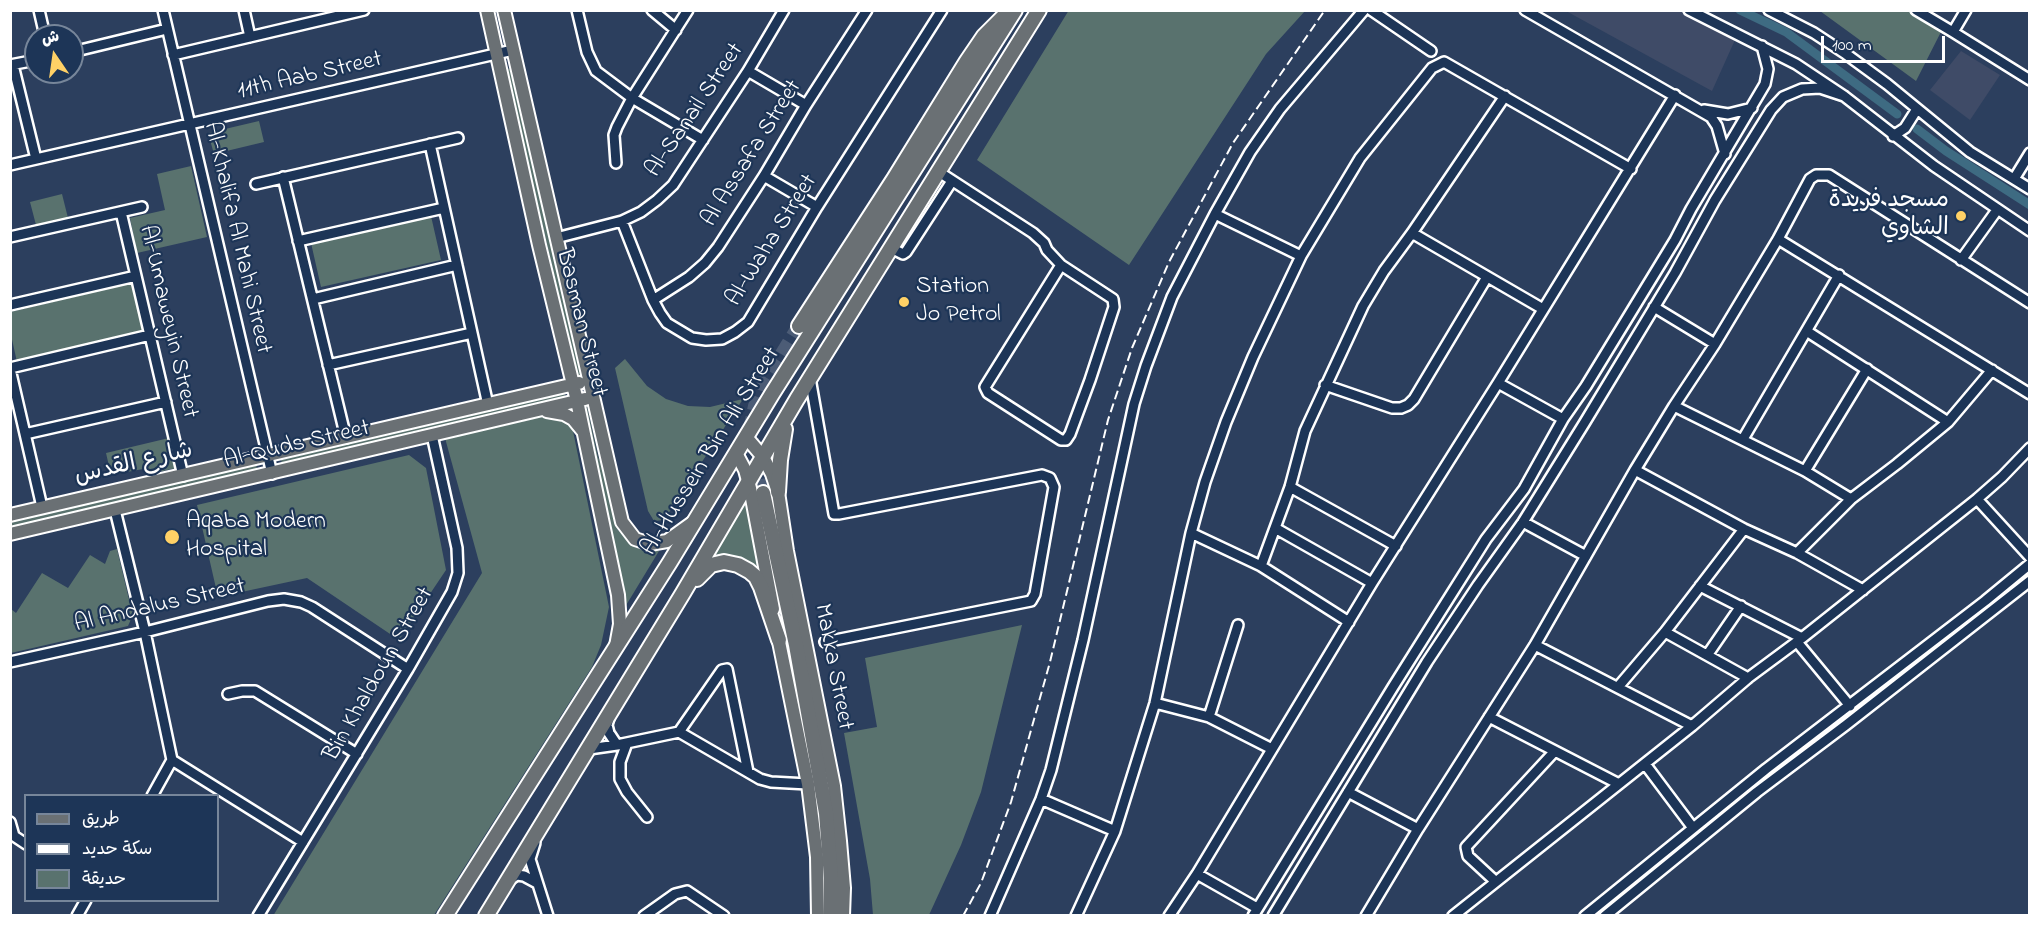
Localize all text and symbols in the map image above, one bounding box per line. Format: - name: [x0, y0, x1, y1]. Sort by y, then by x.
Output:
- north arrow: [24, 24, 84, 84]
- scale bar: [1824, 24, 1948, 62]
- text: ش: [39, 25, 62, 52]
- text: 100 m: [1832, 33, 1872, 59]
- street label: Al-Sanail Street: [640, 38, 752, 184]
- street label: 11th Aab Street: [235, 46, 385, 108]
- street label: Al Assafa Street: [696, 75, 810, 233]
- street label: Al-Khalifa Al Mahi Street: [195, 119, 277, 357]
- street label: Al-Waha Street: [721, 170, 825, 312]
- place label: مسجد فريدة الشاوي: [1829, 188, 1949, 244]
- marker: مسجد فريدة الشاوي: [1954, 209, 1968, 223]
- street label: Al-Umaweyin Street: [131, 223, 203, 421]
- street label: Basman Street: [548, 246, 612, 400]
- place label: Station Jo Petrol: [916, 274, 1001, 330]
- marker: Station Jo Petrol: [897, 295, 911, 309]
- street label: Al-Hussein Bin Ali Street: [636, 342, 788, 562]
- street label: Al-Quds Street: [221, 415, 373, 477]
- street label: شارع القدس: [72, 437, 196, 493]
- place label: Aqaba Modern Hospital: [186, 509, 326, 565]
- marker: Aqaba Modern Hospital: [163, 528, 181, 546]
- street label: Al Andalus Street: [72, 573, 248, 641]
- street label: Bin Khaldoun Street: [318, 583, 442, 767]
- street label: Makka Street: [806, 601, 858, 733]
- legend: [24, 794, 219, 902]
- text: طريق: [82, 807, 120, 833]
- text: سكة حديد: [82, 837, 152, 863]
- text: حديقة: [82, 867, 126, 893]

